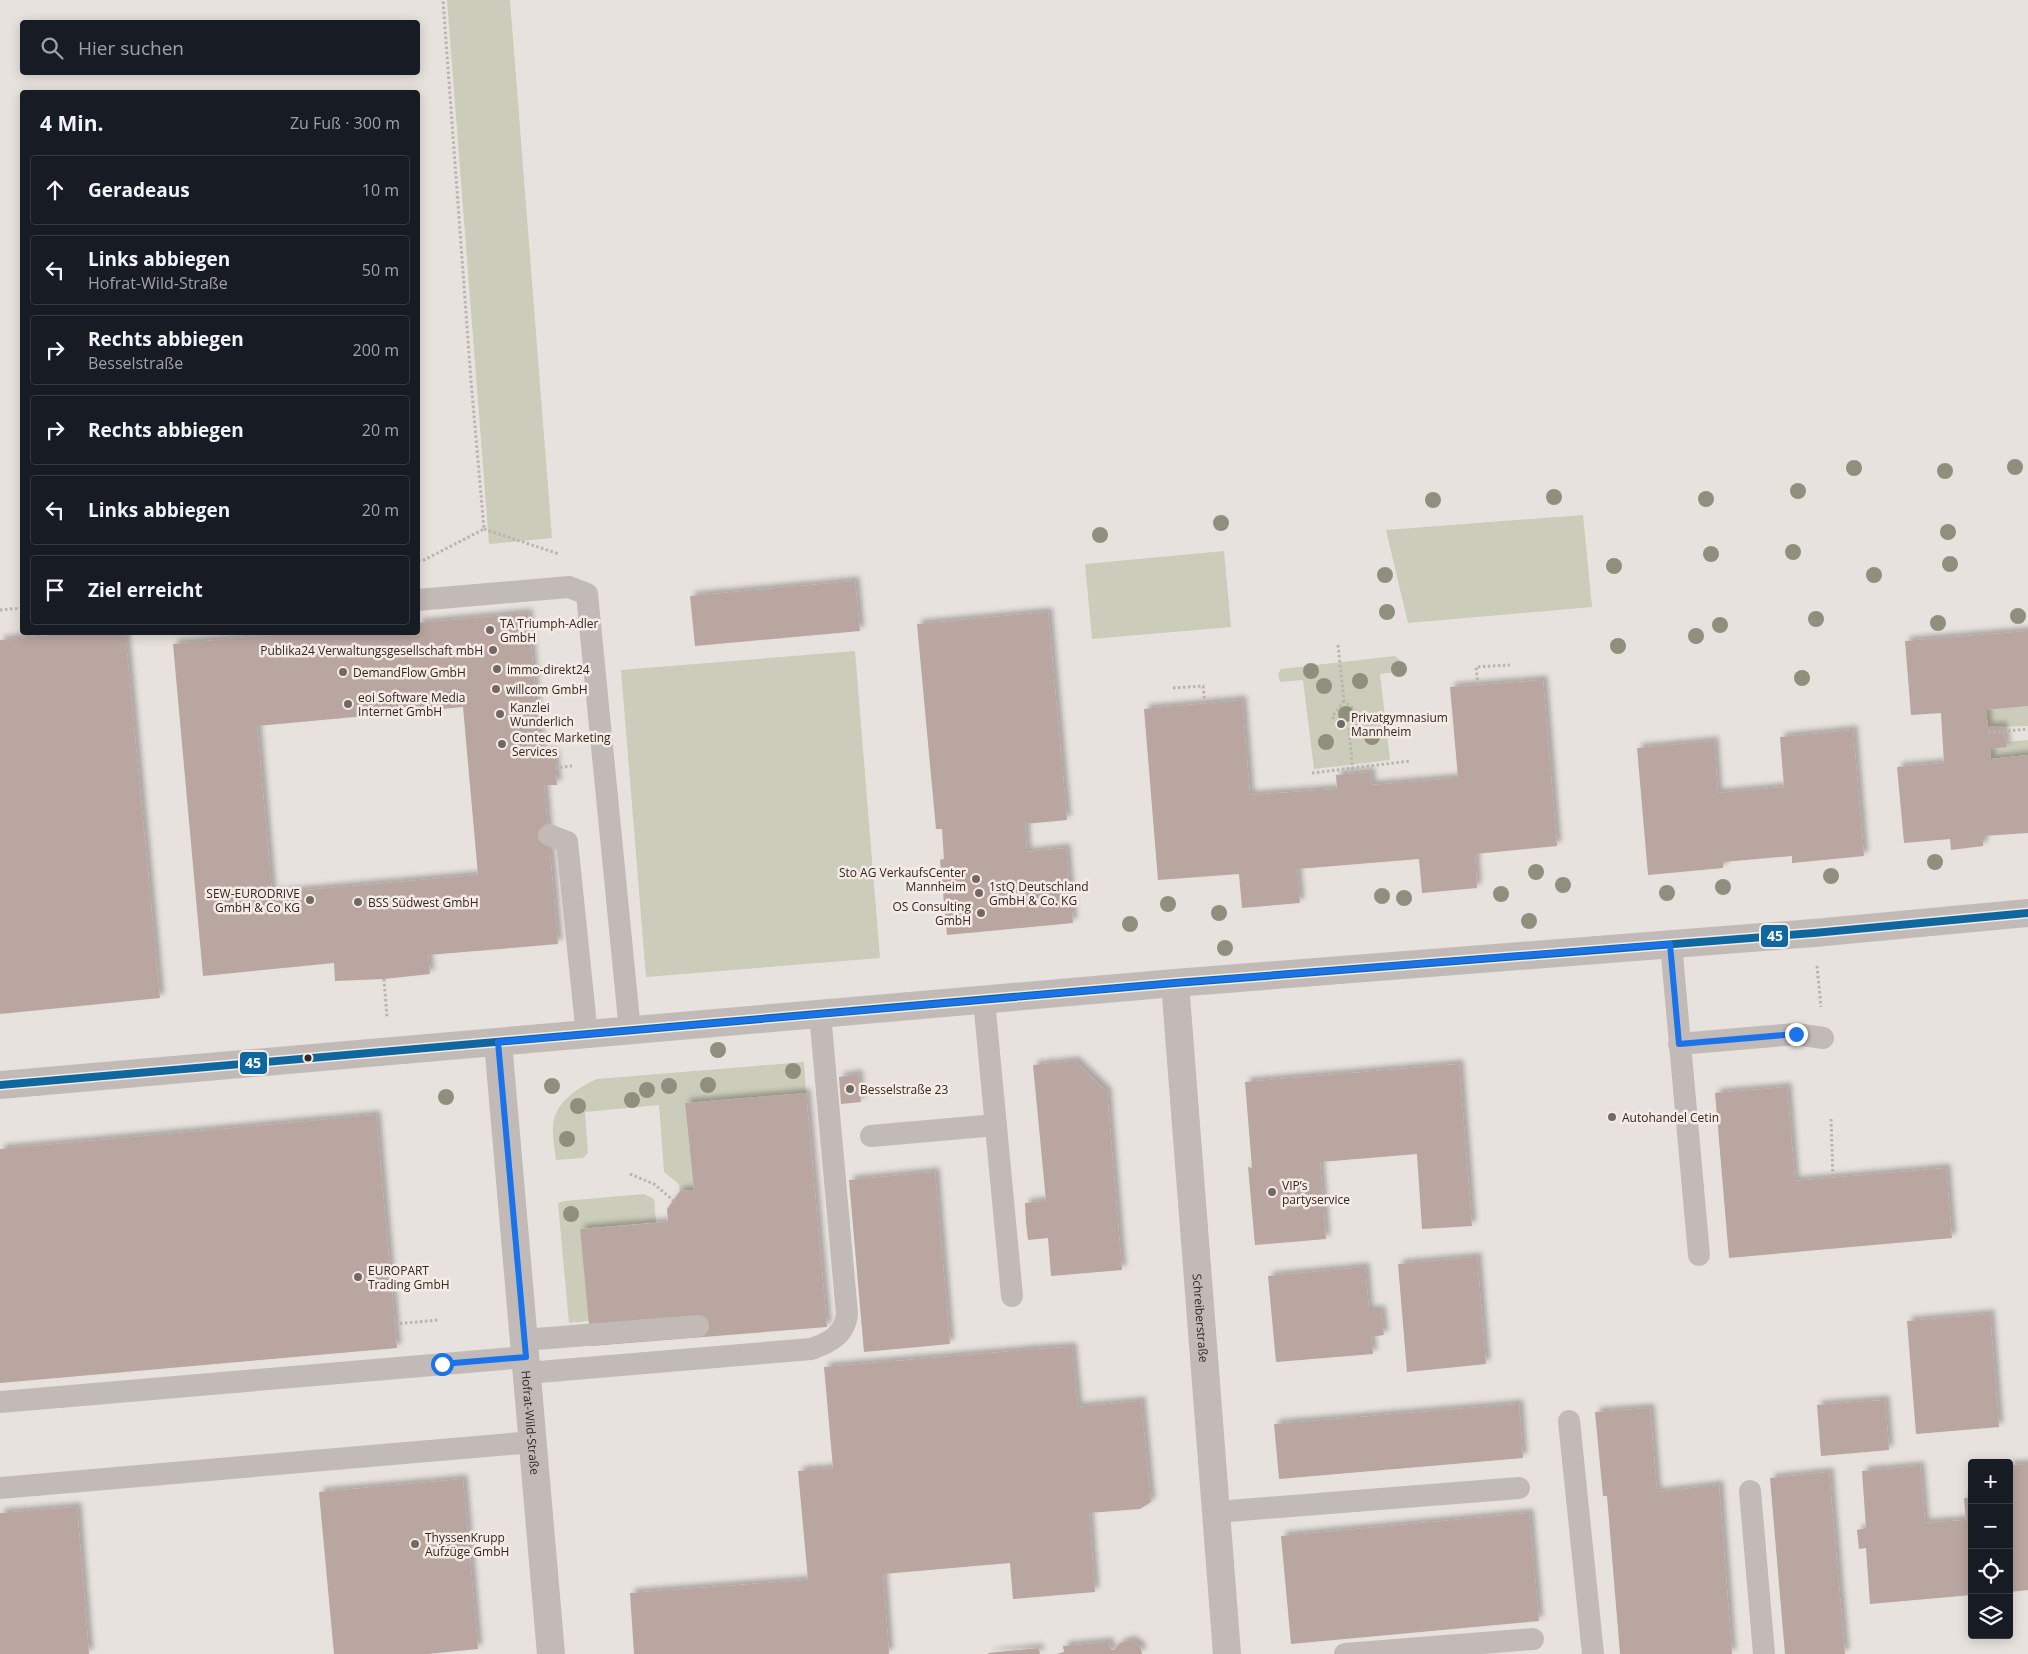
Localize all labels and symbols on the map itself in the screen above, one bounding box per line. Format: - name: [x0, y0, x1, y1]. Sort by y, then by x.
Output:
- place label: TA Triumph-Adler GmbH: [500, 615, 599, 646]
- marker: TA Triumph-Adler GmbH: [484, 624, 496, 636]
- place label: Publika24 Verwaltungsgesellschaft mbH: [260, 642, 483, 659]
- marker: Publika24 Verwaltungsgesellschaft mbH: [487, 644, 499, 656]
- place label: immo-direkt24: [507, 661, 590, 678]
- marker: immo-direkt24: [491, 663, 503, 675]
- place label: DemandFlow GmbH: [353, 664, 466, 681]
- marker: DemandFlow GmbH: [337, 666, 349, 678]
- place label: willcom GmbH: [506, 681, 588, 698]
- marker: willcom GmbH: [490, 683, 502, 695]
- place label: eoi Software Media Internet GmbH: [358, 689, 466, 720]
- marker: eoi Software Media Internet GmbH: [342, 698, 354, 710]
- place label: Kanzlei Wunderlich: [510, 699, 574, 730]
- marker: Kanzlei Wunderlich: [494, 708, 506, 720]
- place label: Privatgymnasium Mannheim: [1351, 709, 1448, 740]
- marker: Privatgymnasium Mannheim: [1335, 718, 1347, 730]
- place label: Contec Marketing Services: [512, 729, 611, 760]
- marker: Contec Marketing Services: [496, 738, 508, 750]
- place label: Sto AG VerkaufsCenter Mannheim: [839, 864, 966, 895]
- marker: Sto AG VerkaufsCenter Mannheim: [970, 873, 982, 885]
- place label: 1stQ Deutschland GmbH & Co. KG: [989, 878, 1089, 909]
- place label: SEW-EURODRIVE GmbH & Co KG: [206, 885, 300, 916]
- marker: 1stQ Deutschland GmbH & Co. KG: [973, 887, 985, 899]
- marker: SEW-EURODRIVE GmbH & Co KG: [304, 894, 316, 906]
- place label: BSS Südwest GmbH: [368, 894, 478, 911]
- marker: BSS Südwest GmbH: [352, 896, 364, 908]
- place label: OS Consulting GmbH: [893, 898, 971, 929]
- marker: OS Consulting GmbH: [975, 907, 987, 919]
- line badge: 45: [1760, 924, 1789, 948]
- text: 45: [1767, 926, 1783, 945]
- route end: [1785, 1023, 1808, 1046]
- line badge: 45: [239, 1051, 268, 1075]
- text: 45: [245, 1053, 261, 1072]
- unlabelled marker: [303, 1053, 313, 1063]
- place label: Besselstraße 23: [860, 1081, 948, 1098]
- marker: Besselstraße 23: [844, 1083, 856, 1095]
- place label: Autohandel Cetin: [1622, 1109, 1719, 1126]
- marker: Autohandel Cetin: [1606, 1111, 1618, 1123]
- place label: VIP’s partyservice: [1282, 1177, 1350, 1208]
- marker: VIP’s partyservice: [1266, 1186, 1278, 1198]
- place label: EUROPART Trading GmbH: [368, 1262, 450, 1293]
- marker: EUROPART Trading GmbH: [352, 1271, 364, 1283]
- street label: Schreiberstraße: [1189, 1273, 1213, 1363]
- route start: [431, 1353, 454, 1376]
- street label: Hofrat-Wild-Straße: [518, 1370, 544, 1476]
- place label: ThyssenKrupp Aufzüge GmbH: [425, 1529, 509, 1560]
- marker: ThyssenKrupp Aufzüge GmbH: [409, 1538, 421, 1550]

